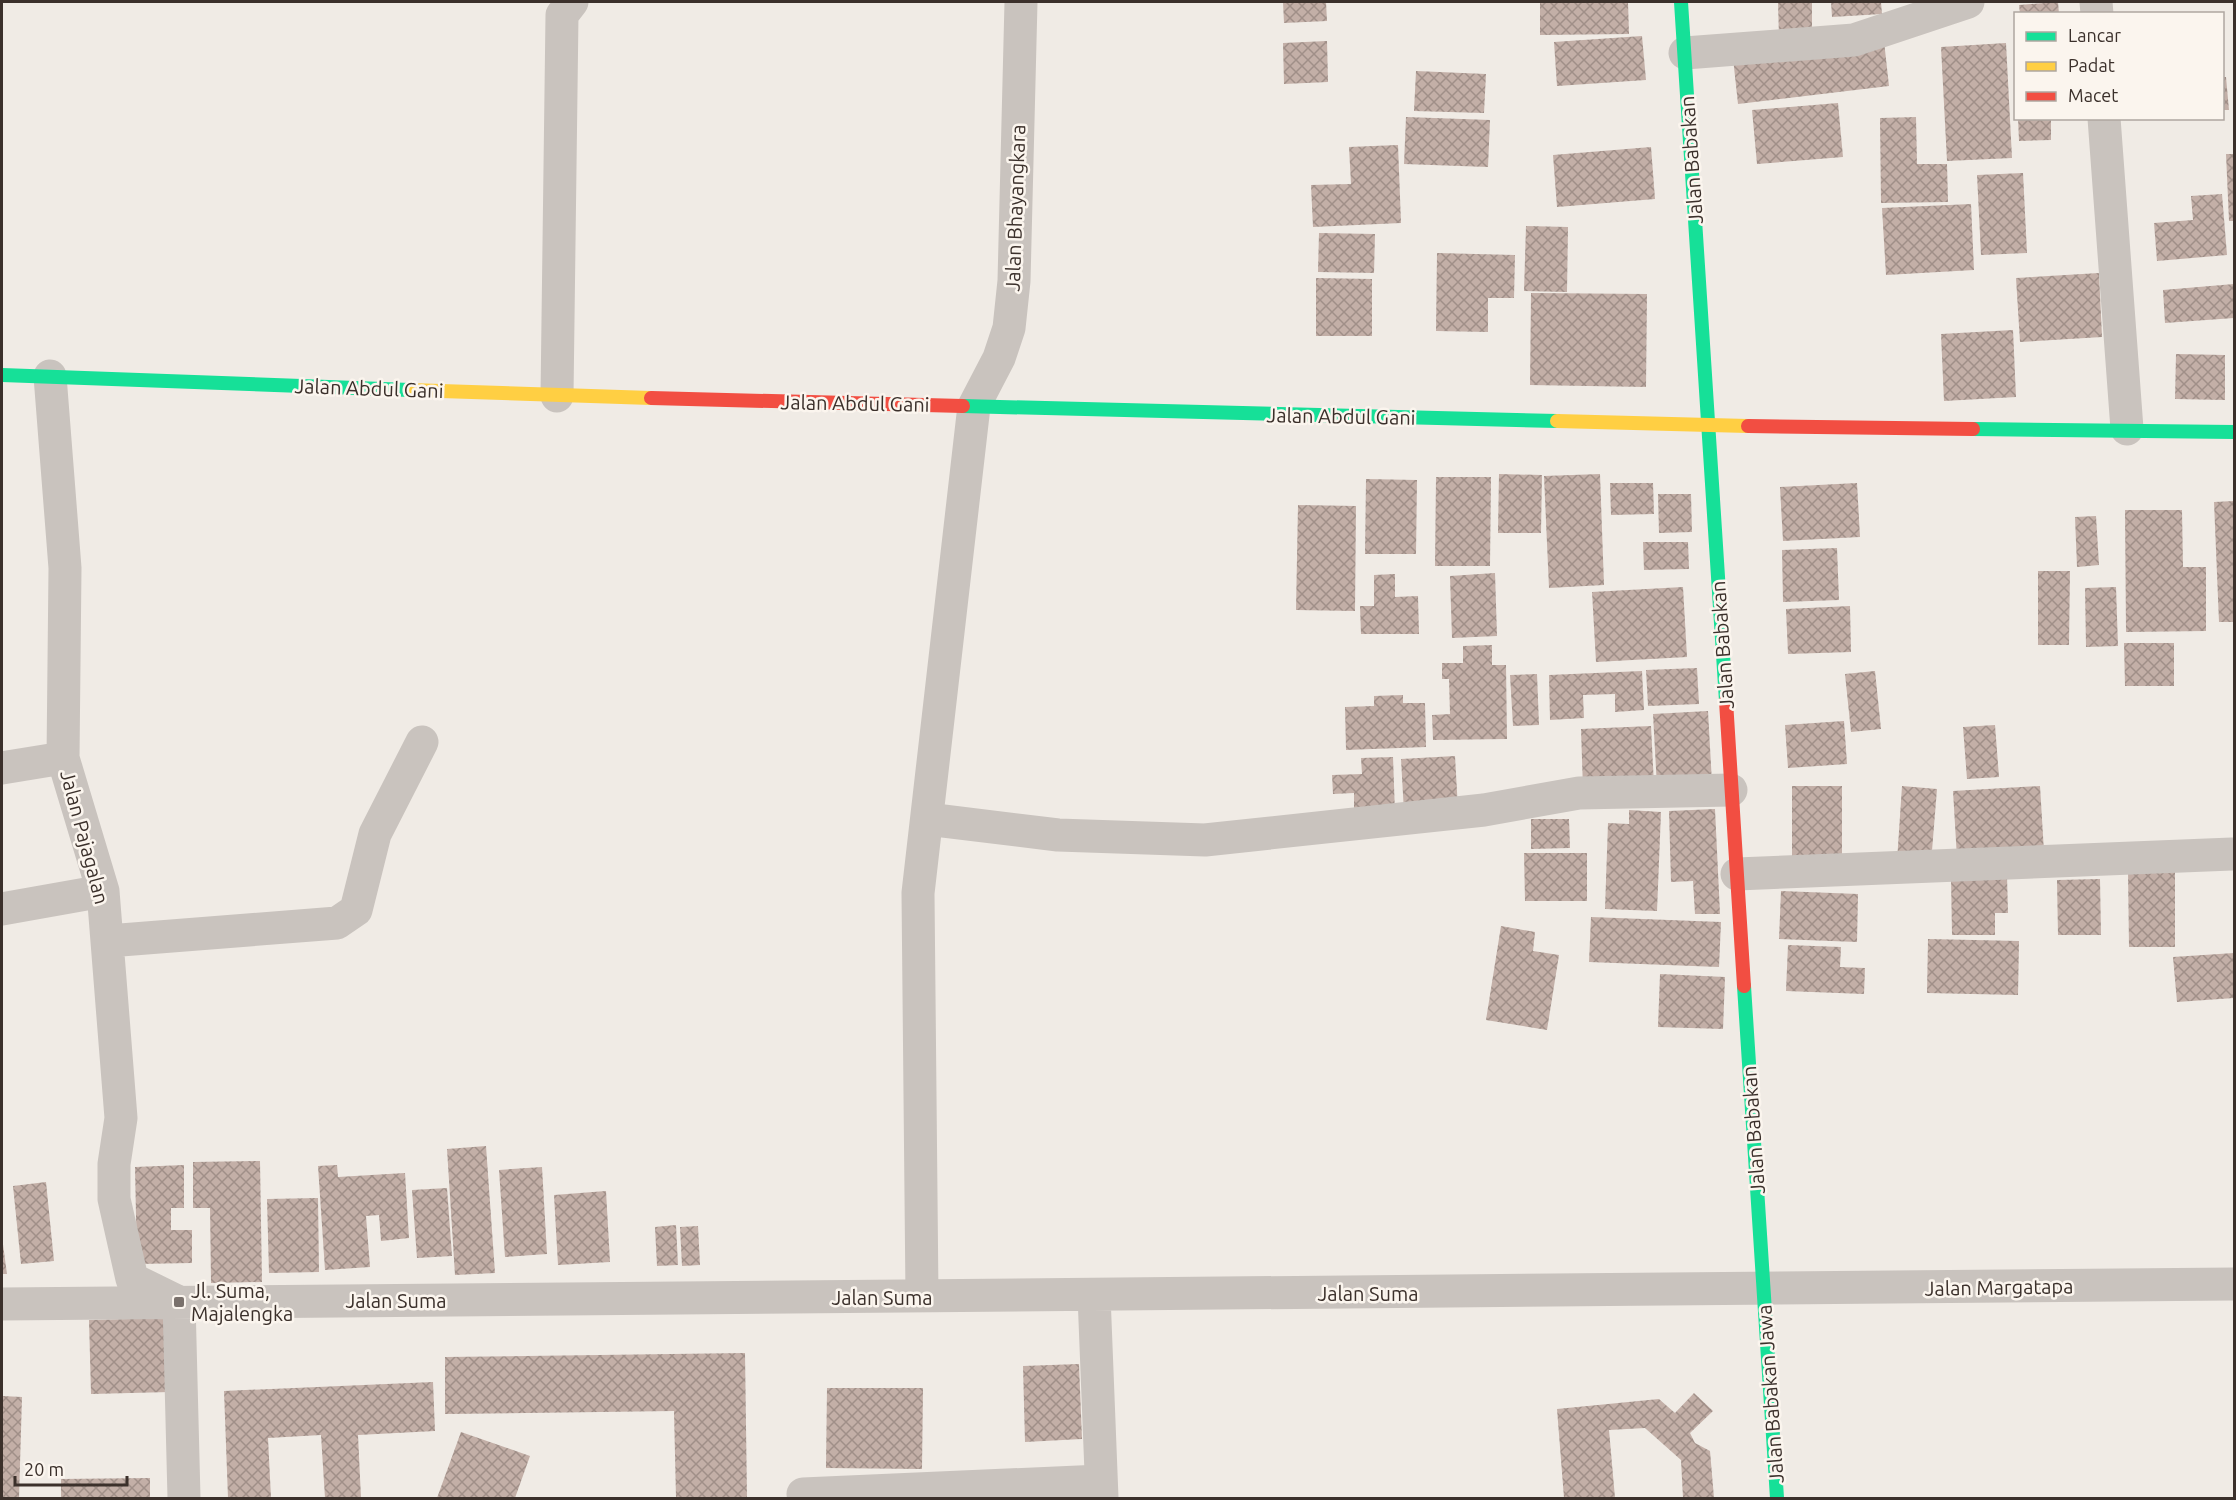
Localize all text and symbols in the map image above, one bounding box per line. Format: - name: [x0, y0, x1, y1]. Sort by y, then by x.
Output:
- legend: [2014, 12, 2224, 120]
- text: Lancar: [2068, 25, 2121, 45]
- text: Padat: [2068, 55, 2115, 75]
- text: Macet: [2068, 85, 2118, 105]
- street label: Jalan Babakan: [1675, 95, 1707, 225]
- street label: Jalan Bhayangkara: [1001, 124, 1029, 292]
- street label: Jalan Abdul Gani: [294, 374, 444, 402]
- street label: Jalan Abdul Gani: [780, 390, 930, 416]
- street label: Jalan Abdul Gani: [1266, 403, 1416, 429]
- street label: Jalan Babakan: [1706, 580, 1738, 710]
- street label: Jalan Pajagalan: [56, 768, 114, 906]
- street label: Jalan Babakan: [1737, 1065, 1769, 1195]
- street label: Jalan Margatapa: [1924, 1274, 2074, 1300]
- place label: Jl. Suma, Majalengka: [191, 1279, 293, 1325]
- street label: Jalan Suma: [1317, 1282, 1419, 1305]
- street label: Jalan Suma: [831, 1286, 933, 1309]
- street label: Jalan Suma: [345, 1289, 447, 1312]
- marker: Jl. Suma, Majalengka: [172, 1295, 186, 1309]
- street label: Jalan Babakan Jawa: [1752, 1304, 1788, 1484]
- scale bar: [15, 1449, 128, 1487]
- text: 20 m: [24, 1459, 64, 1479]

